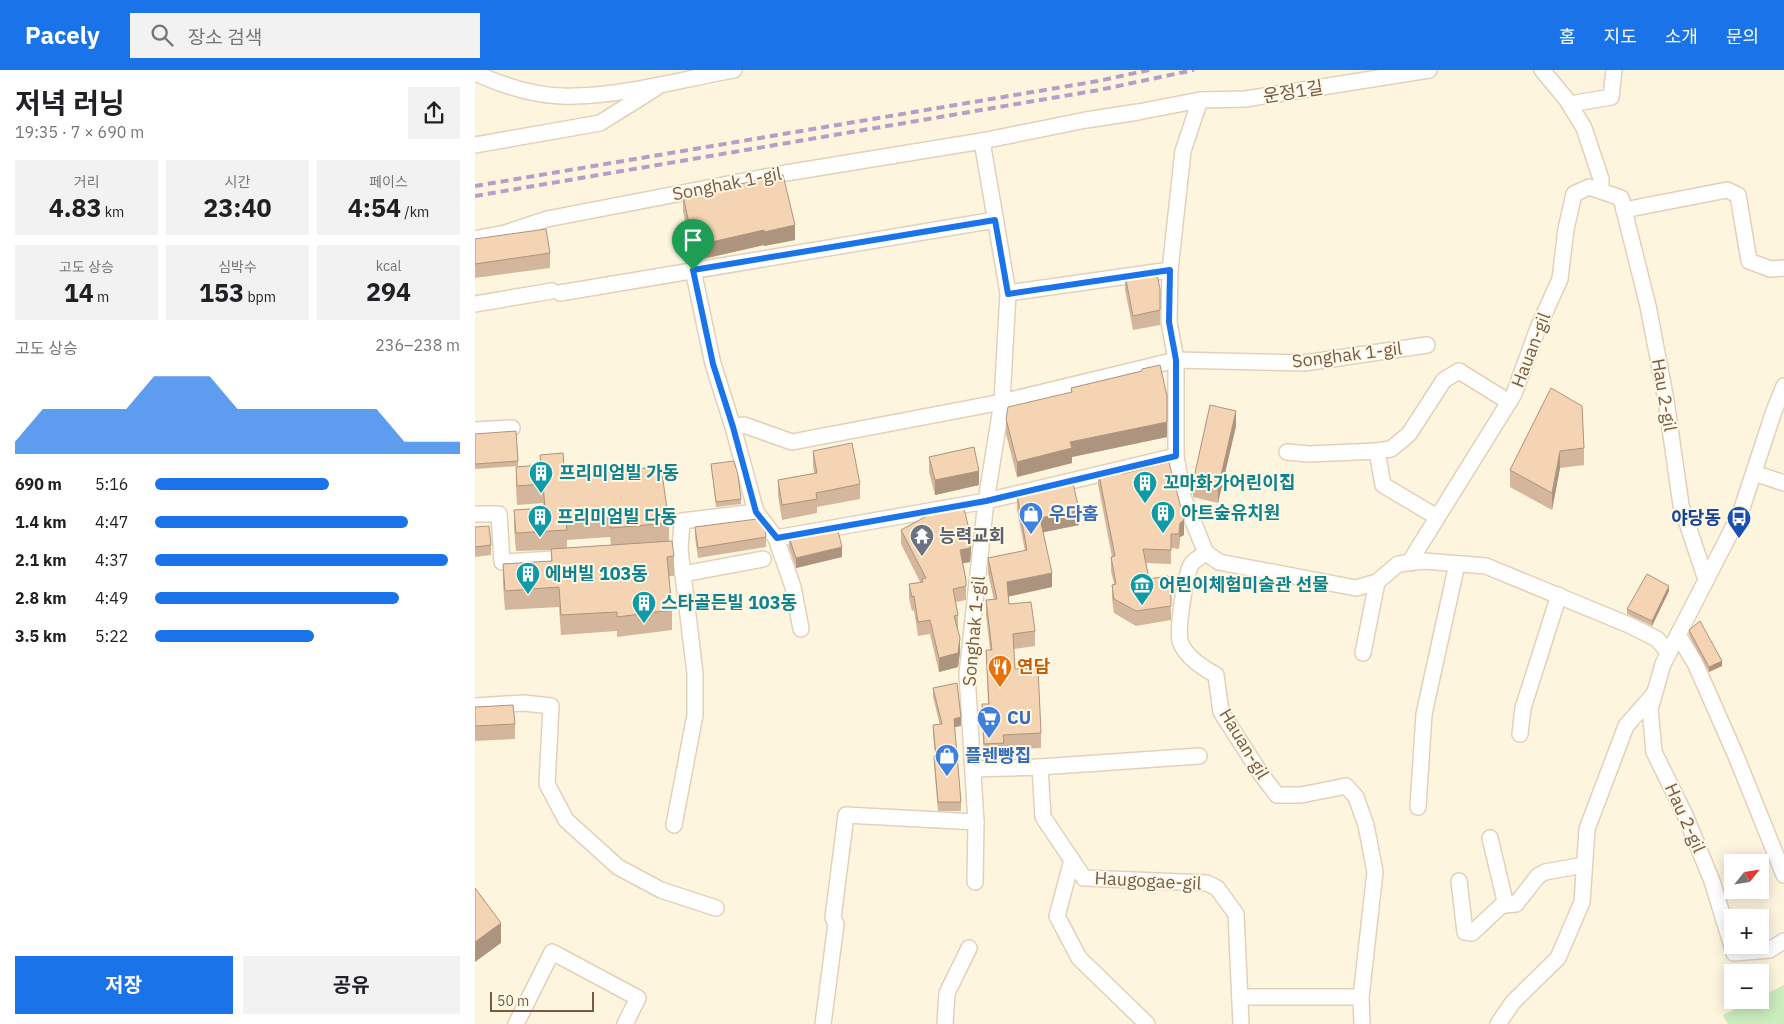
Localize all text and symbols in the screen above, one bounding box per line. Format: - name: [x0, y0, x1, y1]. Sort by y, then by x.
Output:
- search box: [130, 13, 480, 58]
- text: Pacely: [25, 19, 100, 51]
- icon: search: [148, 21, 176, 49]
- text: 장소 검색: [188, 25, 262, 49]
- text: 홈: [1559, 25, 1576, 48]
- text: 지도: [1604, 25, 1637, 48]
- text: 소개: [1665, 25, 1698, 48]
- text: 문의: [1726, 25, 1759, 48]
- street label: 운정1길: [1261, 75, 1325, 108]
- text: 저녁 러닝: [15, 84, 125, 121]
- button: share: [408, 87, 460, 139]
- text: 19:35 · 7 × 690 m: [15, 122, 144, 142]
- street label: Songhak 1-gil: [670, 162, 784, 205]
- text: 거리: [74, 173, 99, 191]
- text: 시간: [225, 173, 250, 191]
- text: 페이스: [369, 173, 408, 191]
- text: 4.83: [49, 191, 101, 224]
- text: 23:40: [203, 191, 272, 224]
- text: 4:54: [348, 191, 401, 224]
- text: km: [101, 203, 124, 221]
- text: /km: [401, 203, 429, 221]
- pin: [672, 219, 714, 270]
- icon: arrive: [679, 226, 707, 254]
- text: kcal: [376, 257, 401, 275]
- text: 고도 상승: [59, 258, 114, 276]
- text: 심박수: [218, 258, 257, 276]
- text: 294: [366, 275, 411, 308]
- text: 14: [64, 276, 94, 309]
- text: 153: [199, 276, 244, 309]
- text: m: [94, 288, 109, 306]
- text: bpm: [244, 288, 276, 306]
- street label: Hauan-gil: [1506, 309, 1555, 391]
- text: 236–238 m: [375, 335, 460, 355]
- street label: Songhak 1-gil: [1291, 336, 1403, 373]
- text: 고도 상승: [15, 338, 78, 358]
- street label: Hau 2-gil: [1647, 357, 1682, 433]
- building icon: 프리미엄빌 가동: [528, 460, 554, 494]
- place label: 프리미엄빌 가동: [559, 461, 679, 484]
- building icon: 꼬마화가어린이집: [1132, 470, 1158, 504]
- place label: 꼬마화가어린이집: [1163, 471, 1295, 494]
- text: 690 m: [15, 474, 62, 494]
- text: 5:16: [95, 474, 128, 494]
- building icon: 아트숲유치원: [1150, 500, 1176, 534]
- shop icon: 우다홈: [1018, 501, 1044, 535]
- place label: 아트숲유치원: [1181, 501, 1280, 524]
- place label: 우다홈: [1049, 502, 1099, 525]
- building icon: 프리미엄빌 다동: [527, 504, 553, 538]
- place label: 프리미엄빌 다동: [557, 505, 677, 528]
- bus stop icon: 야당동: [1726, 505, 1752, 539]
- place label: 야당동: [1671, 506, 1721, 529]
- text: 1.4 km: [15, 512, 66, 532]
- text: 4:47: [95, 512, 128, 532]
- temple icon: 능력교회: [909, 523, 935, 557]
- place label: 능력교회: [939, 524, 1005, 547]
- text: 2.1 km: [15, 550, 66, 570]
- text: 4:37: [95, 550, 128, 570]
- building icon: 에버빌 103동: [515, 561, 541, 595]
- place label: 에버빌 103동: [545, 562, 648, 585]
- museum icon: 어린이체험미술관 선물: [1129, 572, 1155, 606]
- place label: 어린이체험미술관 선물: [1159, 573, 1329, 596]
- street label: Songhak 1-gil: [957, 575, 990, 687]
- text: 2.8 km: [15, 588, 66, 608]
- text: 4:49: [95, 588, 128, 608]
- building icon: 스타골든빌 103동: [631, 590, 657, 624]
- place label: 스타골든빌 103동: [661, 591, 797, 614]
- text: 3.5 km: [15, 626, 66, 646]
- text: 5:22: [95, 626, 128, 646]
- restaurant icon: 연담: [987, 654, 1013, 688]
- place label: 연담: [1017, 655, 1051, 678]
- street label: Hauan-gil: [1214, 704, 1275, 783]
- supermarket icon: CU: [976, 705, 1002, 739]
- place label: CU: [1007, 706, 1031, 729]
- shop icon: 플렌빵집: [934, 743, 960, 777]
- place label: 플렌빵집: [965, 744, 1031, 767]
- street label: Hau 2-gil: [1660, 779, 1711, 856]
- north arrow: [1724, 854, 1769, 899]
- map controls: [1724, 854, 1769, 1009]
- street label: Haugogae-gil: [1094, 866, 1202, 895]
- button: +: [1724, 909, 1769, 954]
- button: 저장: [15, 956, 233, 1014]
- button: 공유: [243, 956, 460, 1014]
- button: −: [1724, 964, 1769, 1009]
- scale bar: [490, 989, 594, 1012]
- text: 50 m: [497, 992, 529, 1010]

